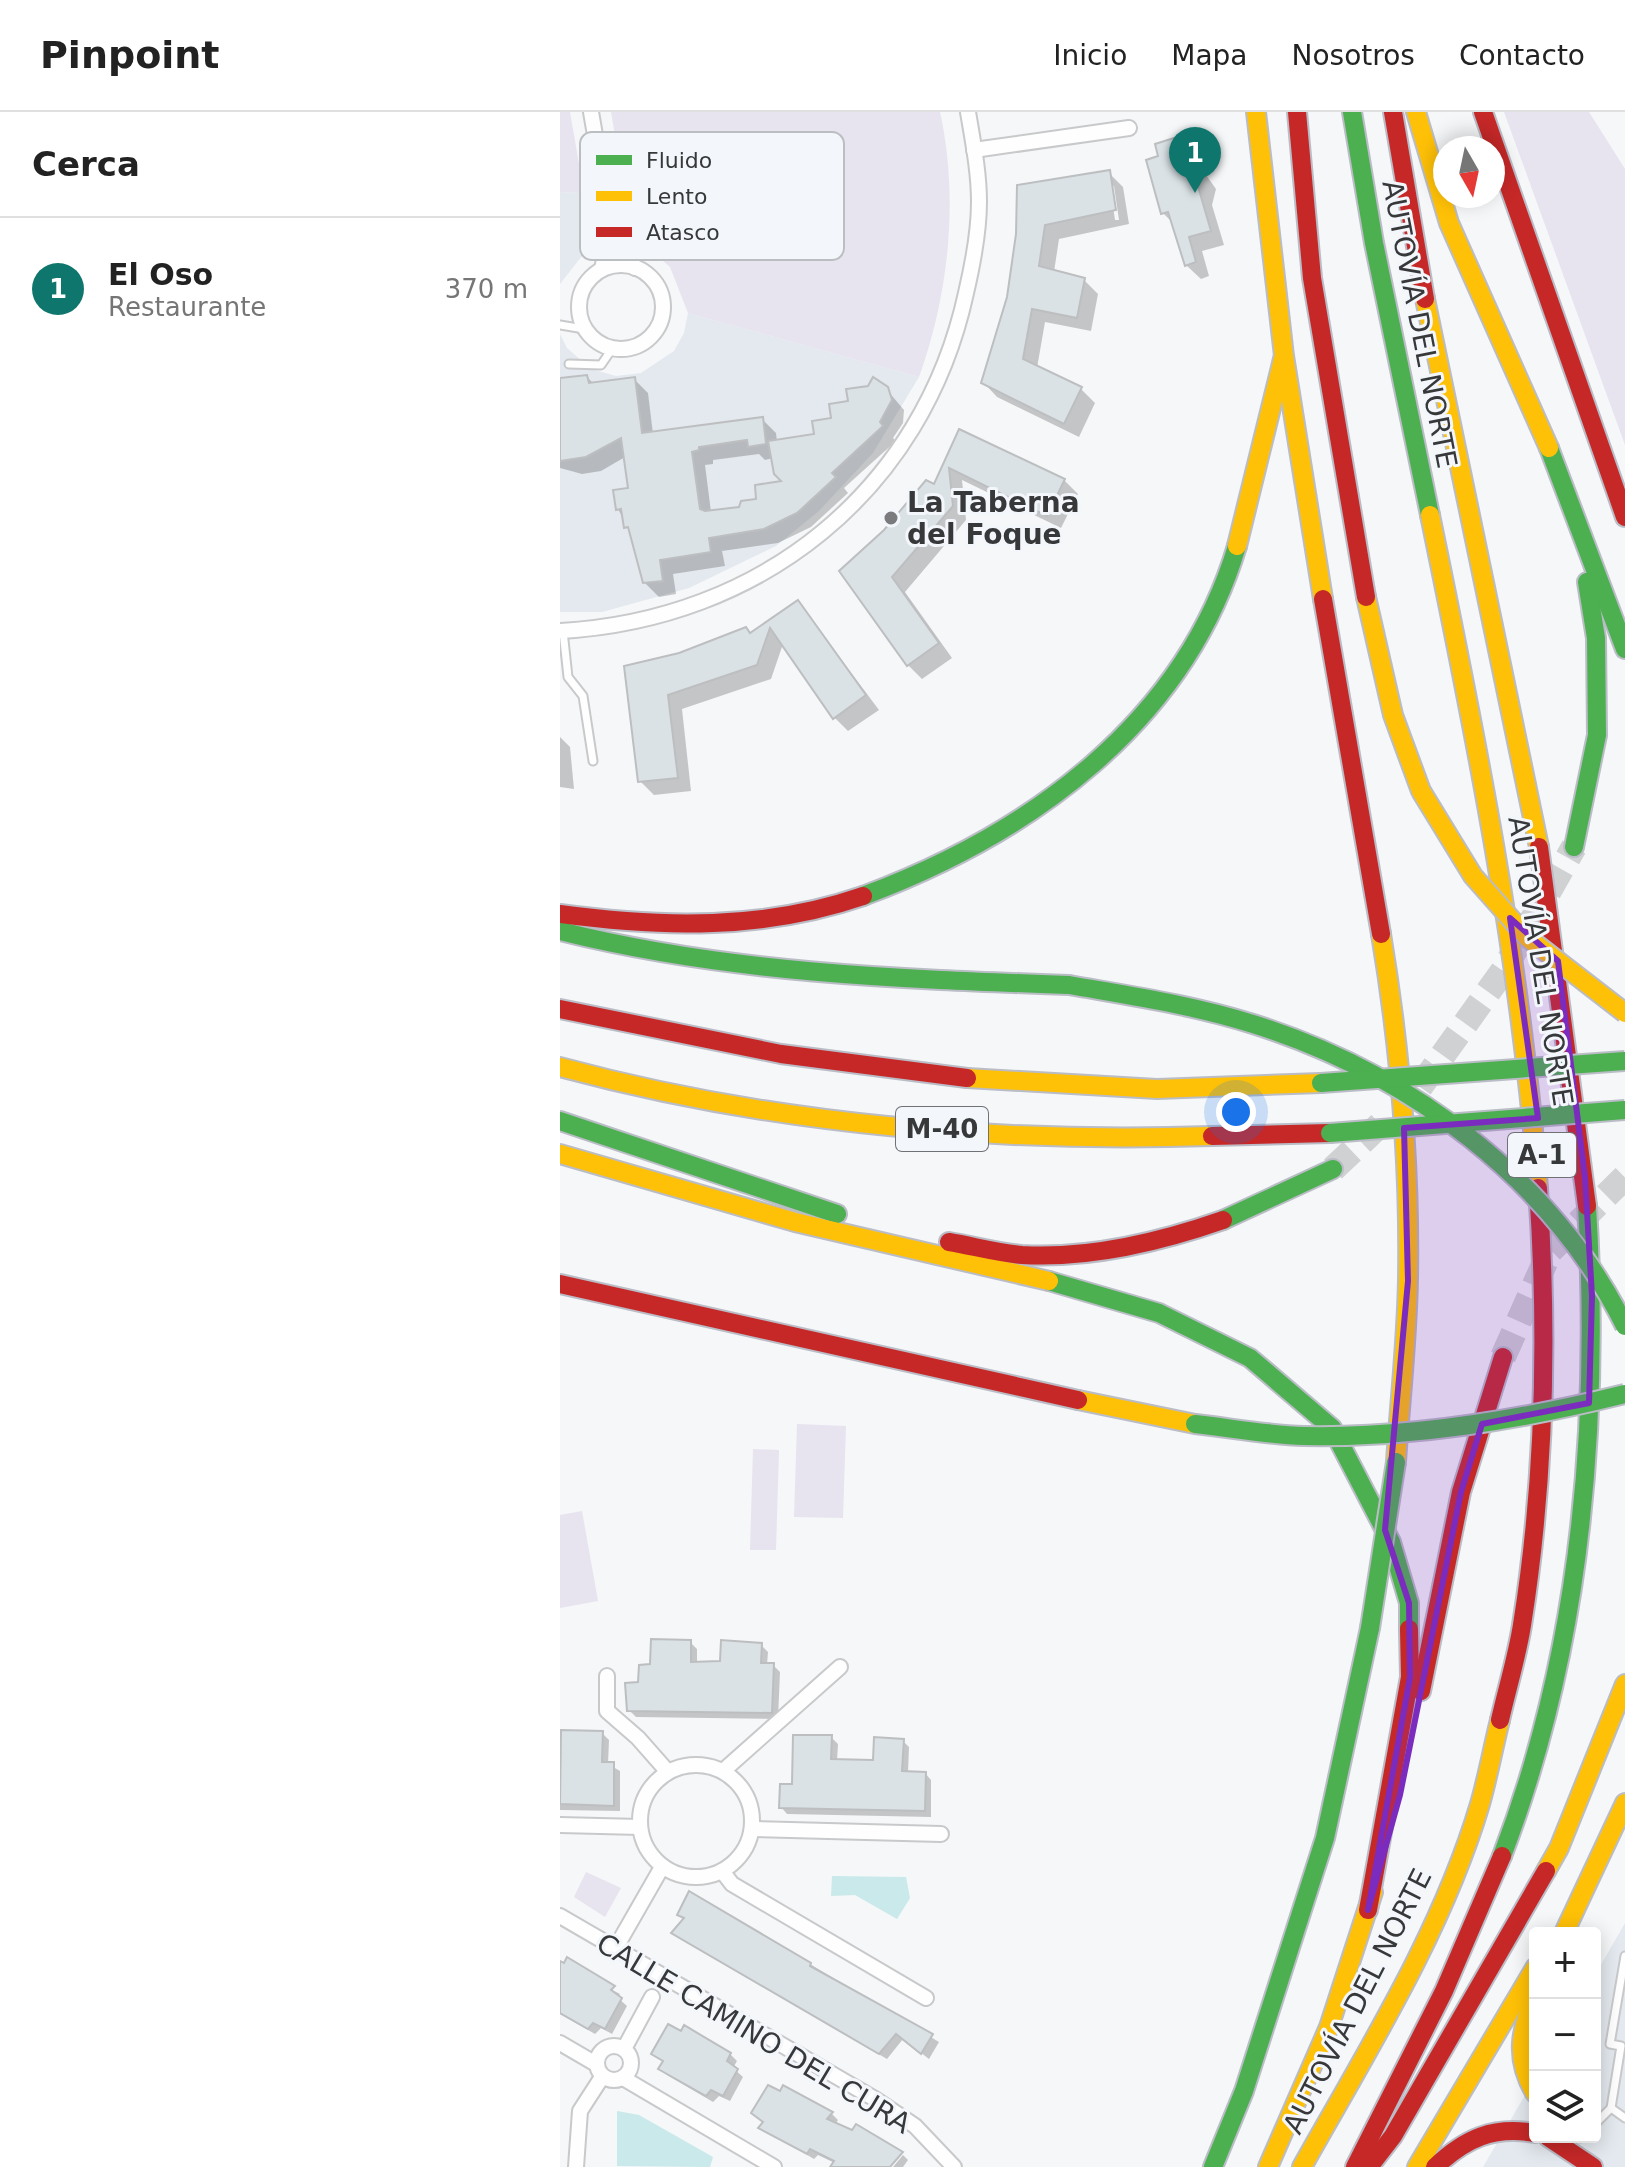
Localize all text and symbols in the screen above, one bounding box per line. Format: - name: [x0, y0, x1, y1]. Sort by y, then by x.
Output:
- text: Pinpoint: [40, 33, 219, 77]
- text: Inicio: [1053, 39, 1127, 72]
- text: Mapa: [1171, 39, 1248, 72]
- text: Nosotros: [1292, 39, 1415, 72]
- text: Contacto: [1459, 39, 1585, 72]
- pin: 1: [1169, 127, 1221, 193]
- legend: [580, 132, 844, 260]
- north arrow: [1433, 136, 1505, 208]
- text: Cerca: [32, 144, 140, 184]
- text: Fluido: [646, 148, 712, 173]
- street label: AUTOVÍA DEL NORTE: [1375, 177, 1465, 471]
- text: Lento: [646, 184, 707, 209]
- text: Atasco: [646, 220, 720, 245]
- text: El Oso: [108, 257, 213, 292]
- text: 1: [49, 274, 67, 304]
- text: 370 m: [445, 274, 528, 304]
- text: Restaurante: [108, 292, 266, 322]
- place label: La Taberna del Foque: [907, 486, 1080, 551]
- marker: La Taberna del Foque: [882, 509, 900, 527]
- street label: AUTOVÍA DEL NORTE: [1501, 814, 1581, 1108]
- your location: [1216, 1092, 1256, 1132]
- road number: M-40: [896, 1107, 988, 1151]
- road number: A-1: [1508, 1133, 1576, 1177]
- street label: AUTOVÍA DEL NORTE: [1275, 1863, 1439, 2139]
- street label: CALLE CAMINO DEL CURA: [591, 1926, 917, 2140]
- map controls: [1529, 1927, 1601, 2143]
- button: +: [1529, 1927, 1601, 1999]
- button: −: [1529, 1999, 1601, 2071]
- button: layers: [1529, 2071, 1601, 2143]

